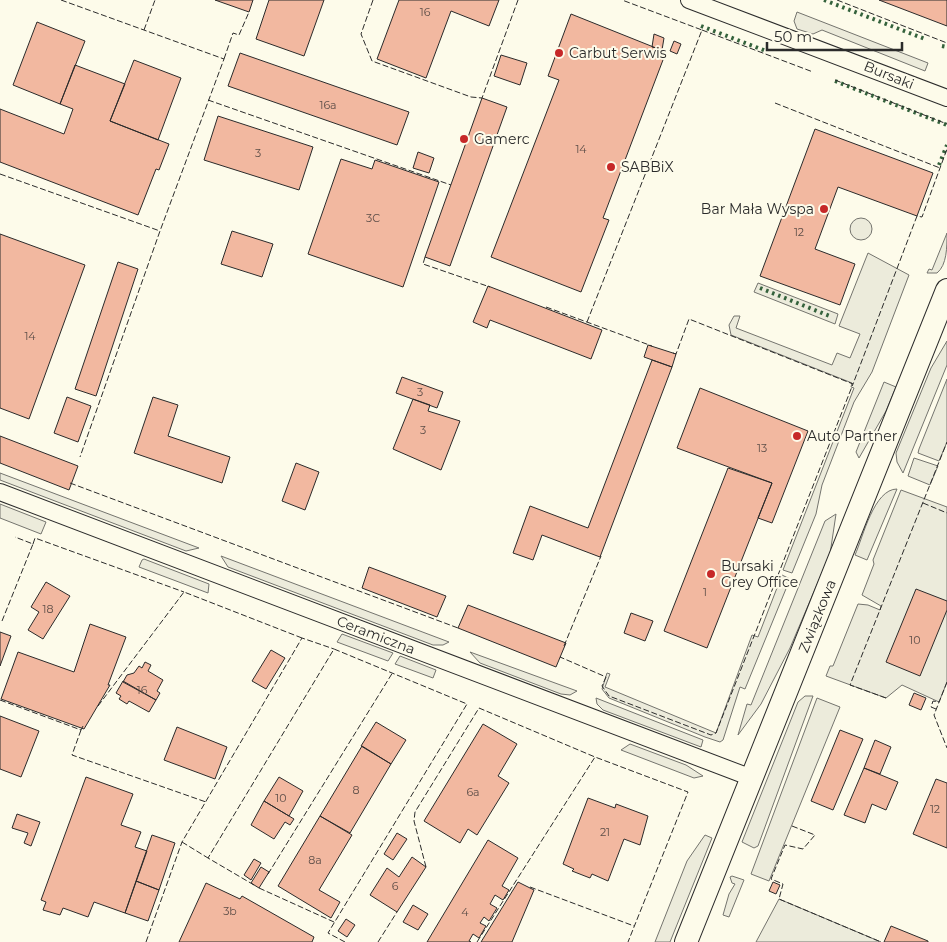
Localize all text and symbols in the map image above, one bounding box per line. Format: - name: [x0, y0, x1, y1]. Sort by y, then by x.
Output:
- house number: 16: [420, 5, 431, 19]
- scale bar: [767, 20, 902, 52]
- text: 50 m: [774, 27, 812, 46]
- place label: Carbut Serwis: [569, 44, 667, 62]
- marker: Carbut Serwis: [553, 47, 565, 59]
- street label: Bursaki: [861, 57, 917, 93]
- house number: 16a: [319, 98, 337, 112]
- place label: Gamerc: [474, 130, 530, 148]
- marker: Gamerc: [458, 133, 470, 145]
- house number: 14: [575, 142, 587, 156]
- house number: 3: [255, 146, 261, 160]
- place label: SABBiX: [621, 158, 674, 176]
- marker: SABBiX: [605, 161, 617, 173]
- place label: Bar Mała Wyspa: [701, 200, 814, 218]
- marker: Bar Mała Wyspa: [818, 203, 830, 215]
- house number: 3C: [366, 211, 380, 225]
- house number: 12: [794, 225, 804, 239]
- house number: 14: [24, 329, 36, 343]
- house number: 3: [417, 385, 423, 399]
- house number: 3: [420, 423, 426, 437]
- place label: Auto Partner: [807, 427, 898, 445]
- marker: Auto Partner: [791, 430, 803, 442]
- house number: 13: [757, 441, 767, 455]
- place label: Bursaki Grey Office: [721, 557, 798, 591]
- marker: Bursaki Grey Office: [705, 568, 717, 580]
- street label: Związkowa: [794, 577, 840, 655]
- house number: 1: [703, 585, 707, 599]
- house number: 18: [43, 602, 54, 616]
- street label: Ceramiczna: [334, 612, 418, 658]
- house number: 10: [909, 633, 921, 647]
- house number: 16: [137, 683, 148, 697]
- house number: 8: [352, 783, 360, 797]
- house number: 6a: [466, 785, 480, 799]
- house number: 10: [275, 791, 287, 805]
- house number: 12: [930, 802, 940, 816]
- house number: 21: [600, 825, 610, 839]
- house number: 8a: [308, 853, 322, 867]
- house number: 6: [392, 879, 399, 893]
- house number: 3b: [223, 904, 237, 918]
- house number: 4: [461, 905, 469, 919]

